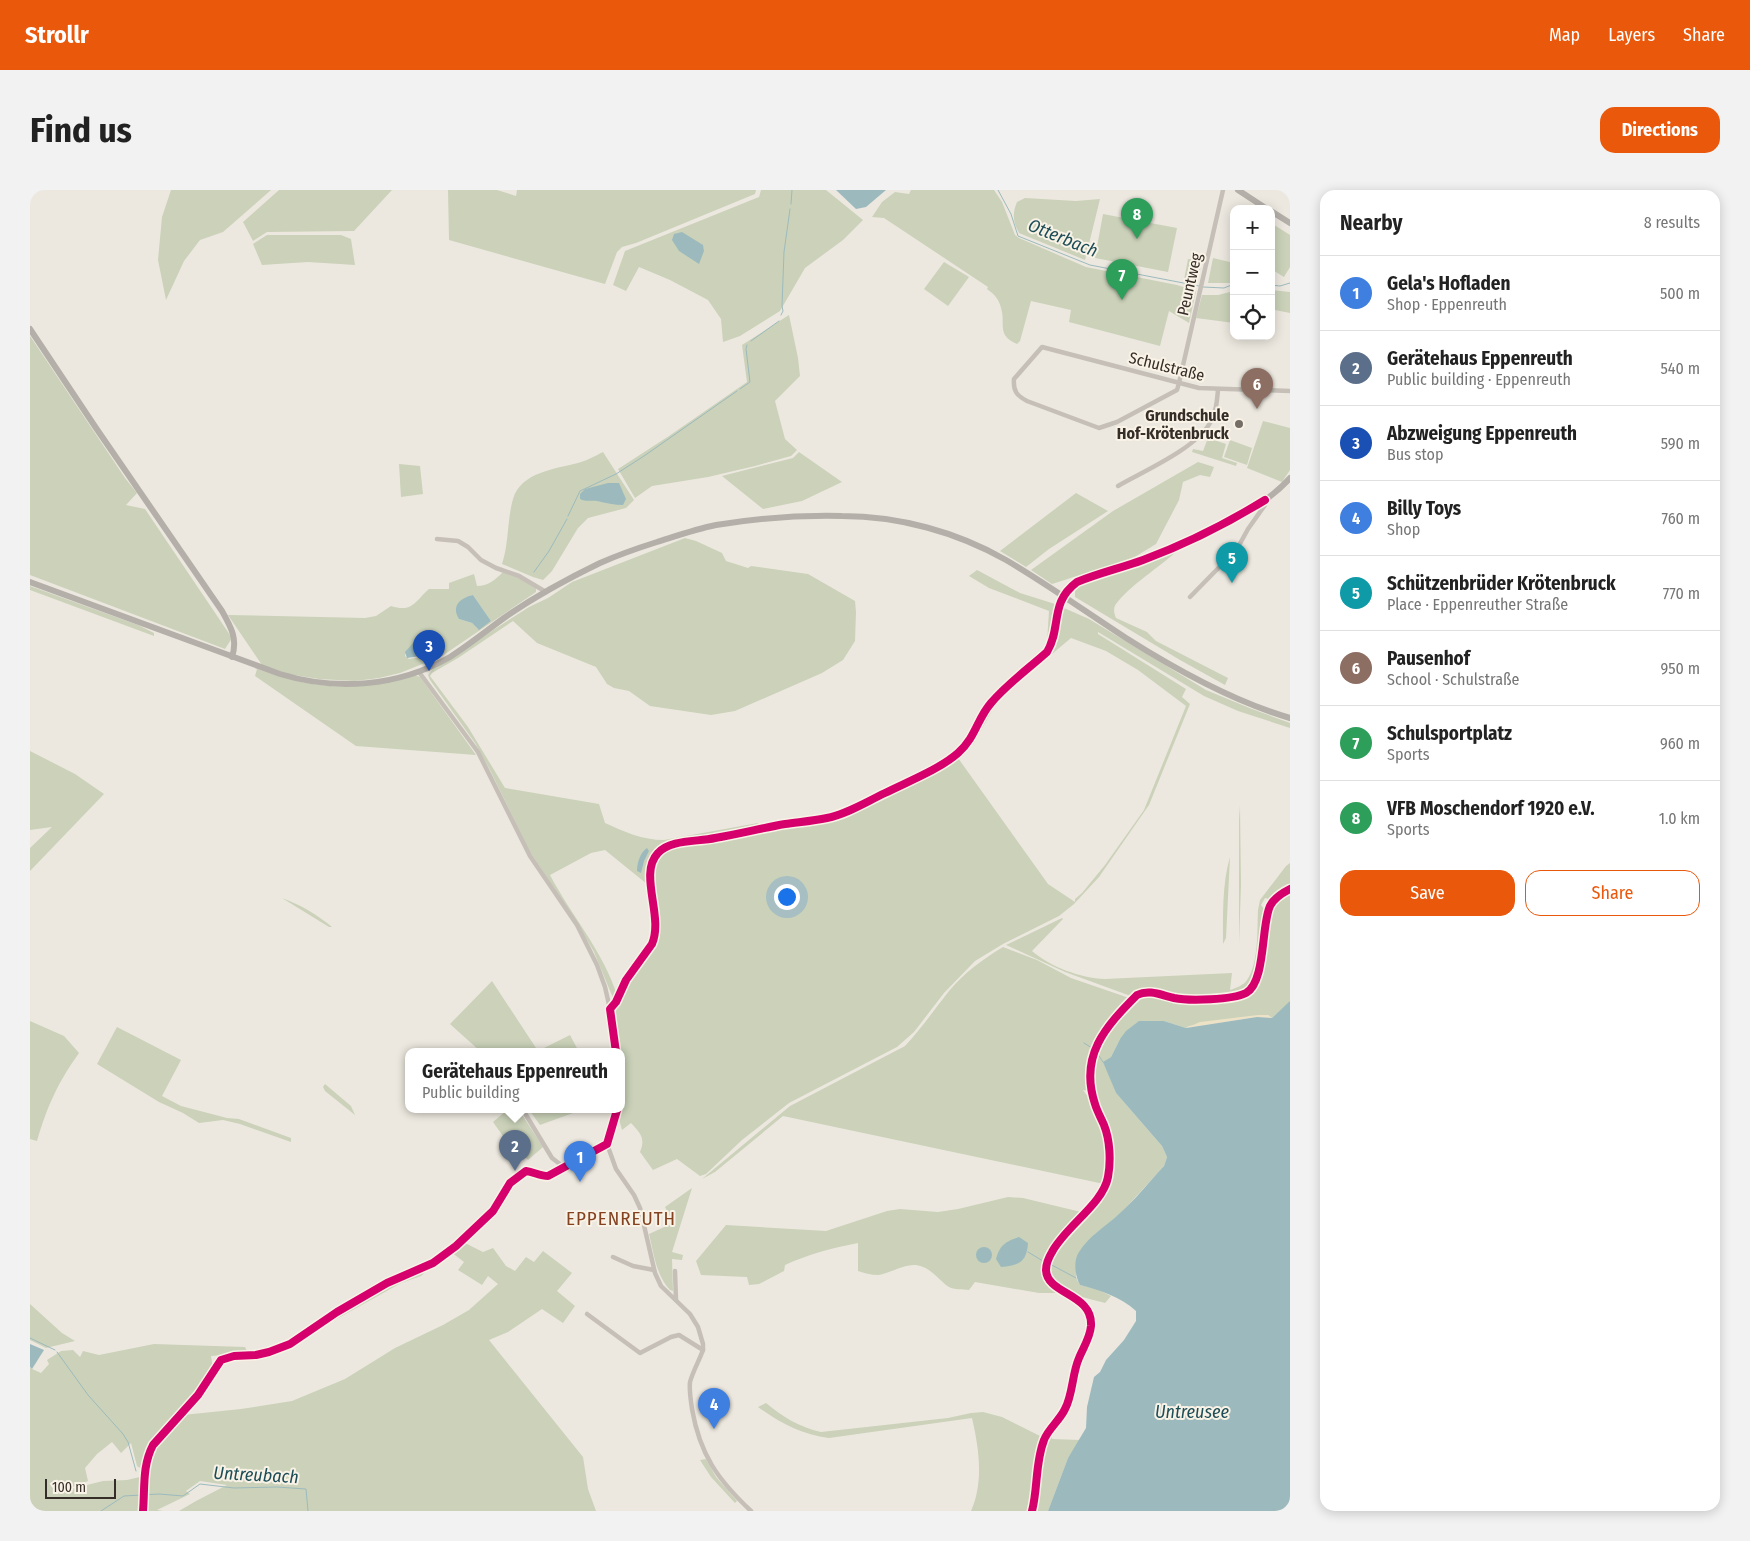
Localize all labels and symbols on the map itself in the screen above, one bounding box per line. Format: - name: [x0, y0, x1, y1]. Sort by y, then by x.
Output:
- pin: 8: [1121, 198, 1153, 239]
- water label: Otterbach: [1025, 214, 1101, 262]
- street label: Peuntweg: [1173, 250, 1206, 317]
- pin: 7: [1106, 259, 1138, 300]
- street label: Schulstraße: [1127, 348, 1207, 385]
- pin: 6: [1241, 368, 1273, 409]
- place label: Grundschule Hof-Krötenbruck: [1117, 406, 1230, 443]
- marker: Grundschule Hof-Krötenbruck: [1233, 418, 1245, 430]
- pin: 5: [1216, 542, 1248, 583]
- pin: 3: [413, 630, 445, 671]
- your location: [774, 884, 800, 910]
- pin: 2: [499, 1130, 531, 1171]
- pin: 1: [564, 1141, 596, 1182]
- district label: EPPENREUTH: [566, 1207, 676, 1230]
- pin: 4: [698, 1388, 730, 1429]
- water label: Untreusee: [1155, 1401, 1229, 1423]
- water label: Untreubach: [213, 1462, 299, 1488]
- scale bar: [45, 1476, 116, 1499]

